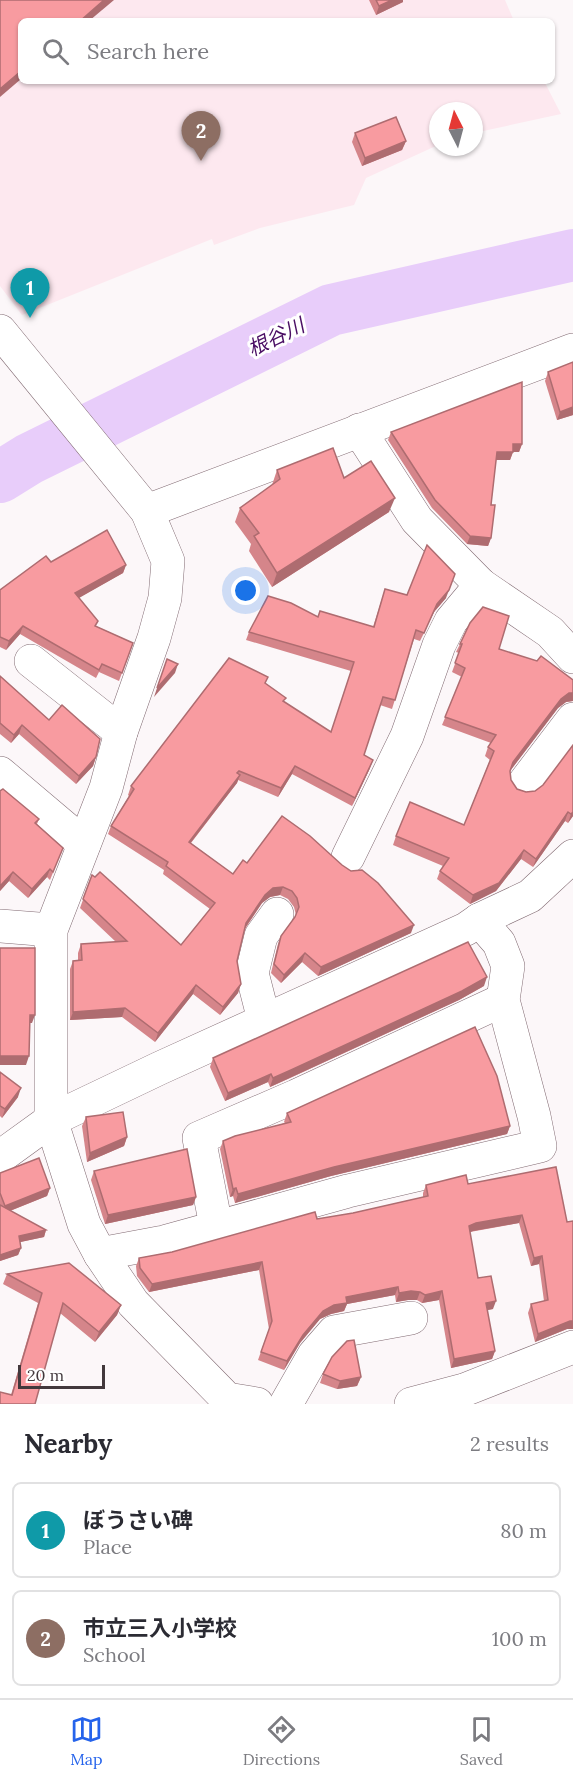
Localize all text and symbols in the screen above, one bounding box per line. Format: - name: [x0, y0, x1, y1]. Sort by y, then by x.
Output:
- search box: [18, 18, 555, 84]
- icon: search: [39, 35, 72, 68]
- text: Search here: [87, 37, 209, 65]
- north arrow: [429, 102, 483, 156]
- pin: 2: [182, 112, 220, 161]
- pin: 1: [10, 268, 50, 318]
- water label: 根谷川: [243, 311, 310, 361]
- your location: [231, 576, 260, 605]
- scale bar: [18, 1362, 105, 1390]
- text: 20 m: [27, 1365, 64, 1385]
- text: Nearby: [24, 1427, 112, 1460]
- text: 2 results: [470, 1431, 549, 1456]
- text: ぼうさい碑: [83, 1506, 193, 1534]
- text: 1: [41, 1518, 50, 1543]
- text: 80 m: [500, 1518, 547, 1543]
- text: Place: [83, 1534, 132, 1559]
- text: 市立三入小学校: [83, 1614, 237, 1642]
- text: 2: [40, 1626, 51, 1651]
- text: 100 m: [492, 1626, 547, 1651]
- text: School: [83, 1642, 146, 1667]
- tab: Map: [70, 1713, 103, 1769]
- tab: Directions: [243, 1713, 320, 1769]
- tab: Saved: [460, 1713, 503, 1769]

